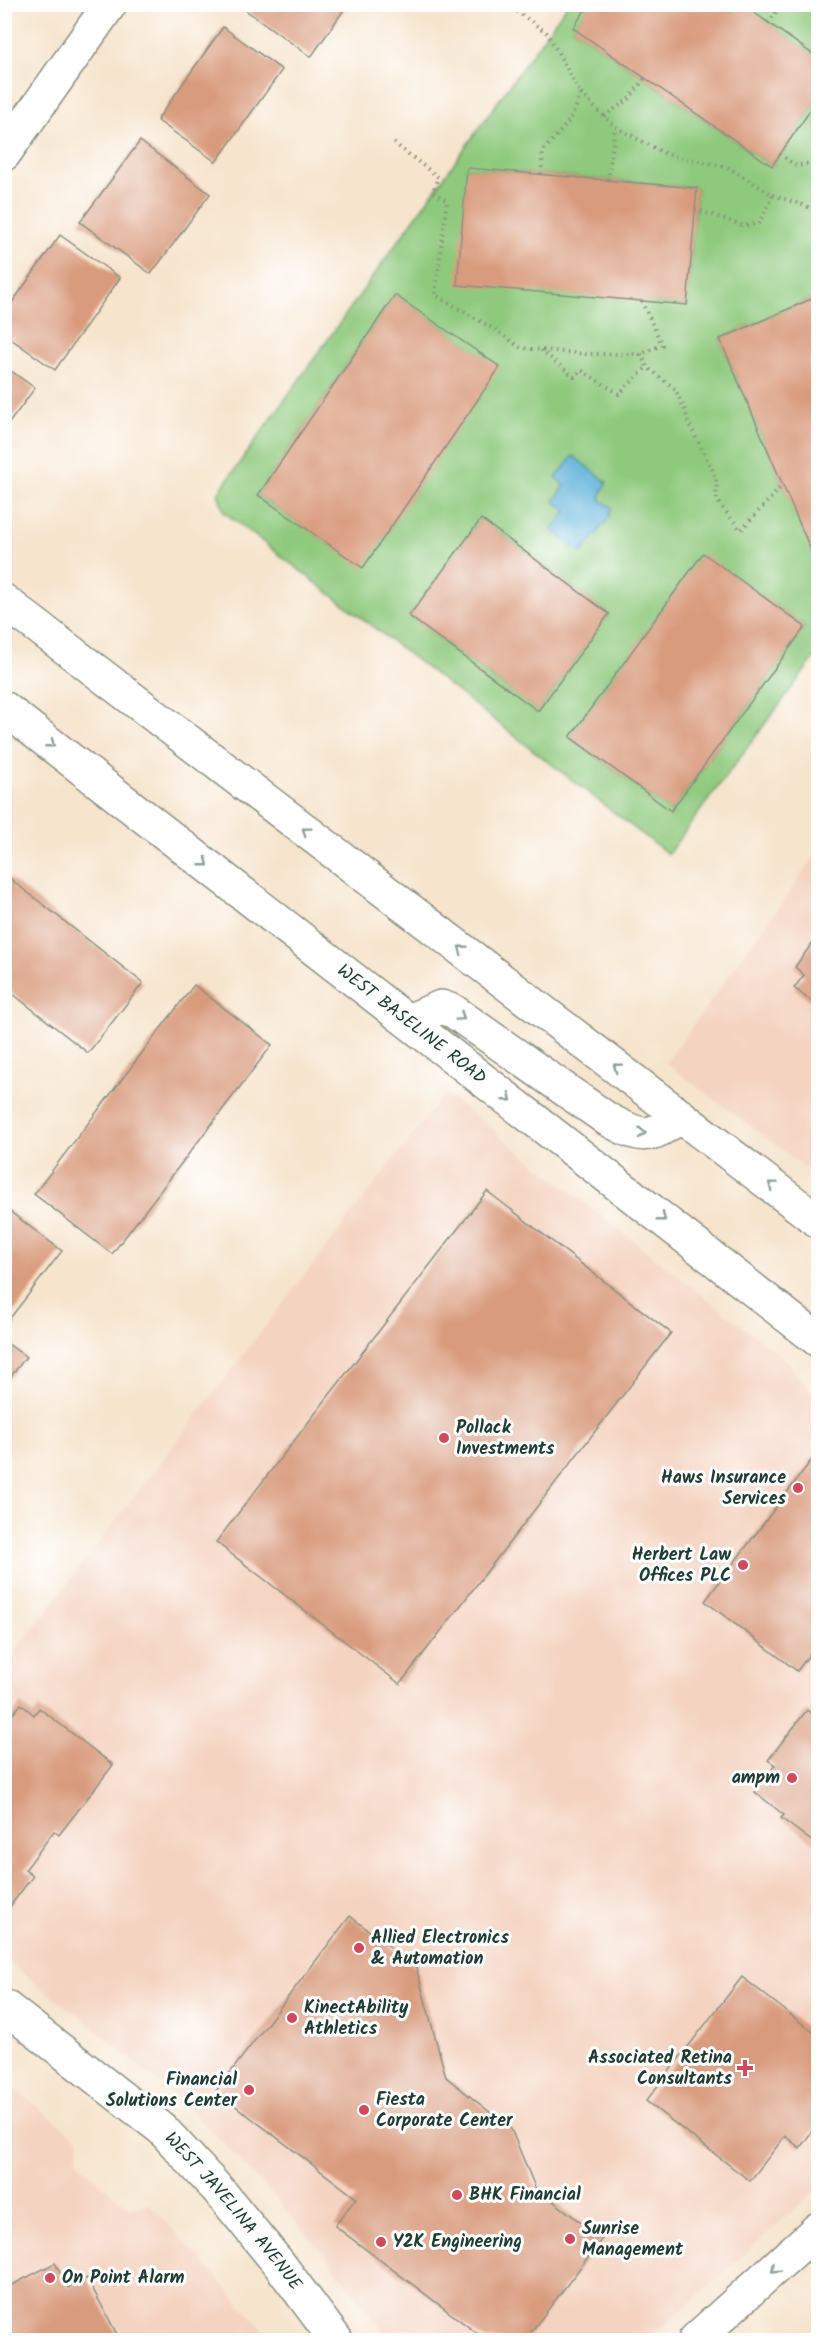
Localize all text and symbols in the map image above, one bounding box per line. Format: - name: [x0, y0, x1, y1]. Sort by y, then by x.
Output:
- one-way arrow: [44, 736, 55, 747]
- one-way arrow: [302, 828, 313, 839]
- one-way arrow: [198, 856, 209, 867]
- one-way arrow: [457, 945, 468, 956]
- street label: WEST BASELINE ROAD: [330, 957, 493, 1092]
- one-way arrow: [455, 1010, 466, 1021]
- one-way arrow: [613, 1063, 624, 1074]
- one-way arrow: [502, 1091, 513, 1102]
- one-way arrow: [637, 1126, 646, 1139]
- one-way arrow: [768, 1182, 779, 1193]
- one-way arrow: [656, 1210, 667, 1221]
- place label: Pollack Investments: [456, 1414, 555, 1464]
- marker: Pollack Investments: [437, 1431, 451, 1445]
- place label: Haws Insurance Services: [661, 1464, 787, 1514]
- marker: Haws Insurance Services: [791, 1481, 805, 1495]
- place label: Herbert Law Offices PLC: [632, 1541, 731, 1591]
- marker: Herbert Law Offices PLC: [736, 1558, 750, 1572]
- place label: ampm: [732, 1764, 780, 1793]
- marker: ampm: [785, 1771, 799, 1785]
- place label: Allied Electronics & Automation: [371, 1924, 510, 1974]
- marker: Allied Electronics & Automation: [352, 1941, 366, 1955]
- place label: KinectAbility Athletics: [304, 1994, 409, 2044]
- marker: KinectAbility Athletics: [285, 2011, 299, 2025]
- place label: Associated Retina Consultants: [588, 2044, 733, 2094]
- marker: Associated Retina Consultants: [736, 2059, 754, 2077]
- place label: Financial Solutions Center: [106, 2066, 238, 2116]
- marker: Financial Solutions Center: [242, 2083, 256, 2097]
- place label: Fiesta Corporate Center: [376, 2086, 514, 2136]
- marker: Fiesta Corporate Center: [357, 2103, 371, 2117]
- street label: WEST JAVELINA AVENUE: [157, 2125, 309, 2297]
- place label: BHK Financial: [469, 2181, 581, 2210]
- marker: BHK Financial: [450, 2188, 464, 2202]
- place label: Sunrise Management: [582, 2215, 684, 2265]
- place label: Y2K Engineering: [393, 2228, 522, 2257]
- marker: Sunrise Management: [563, 2232, 577, 2246]
- marker: Y2K Engineering: [374, 2235, 388, 2249]
- one-way arrow: [772, 2262, 782, 2273]
- place label: On Point Alarm: [62, 2264, 185, 2293]
- marker: On Point Alarm: [43, 2271, 57, 2285]

